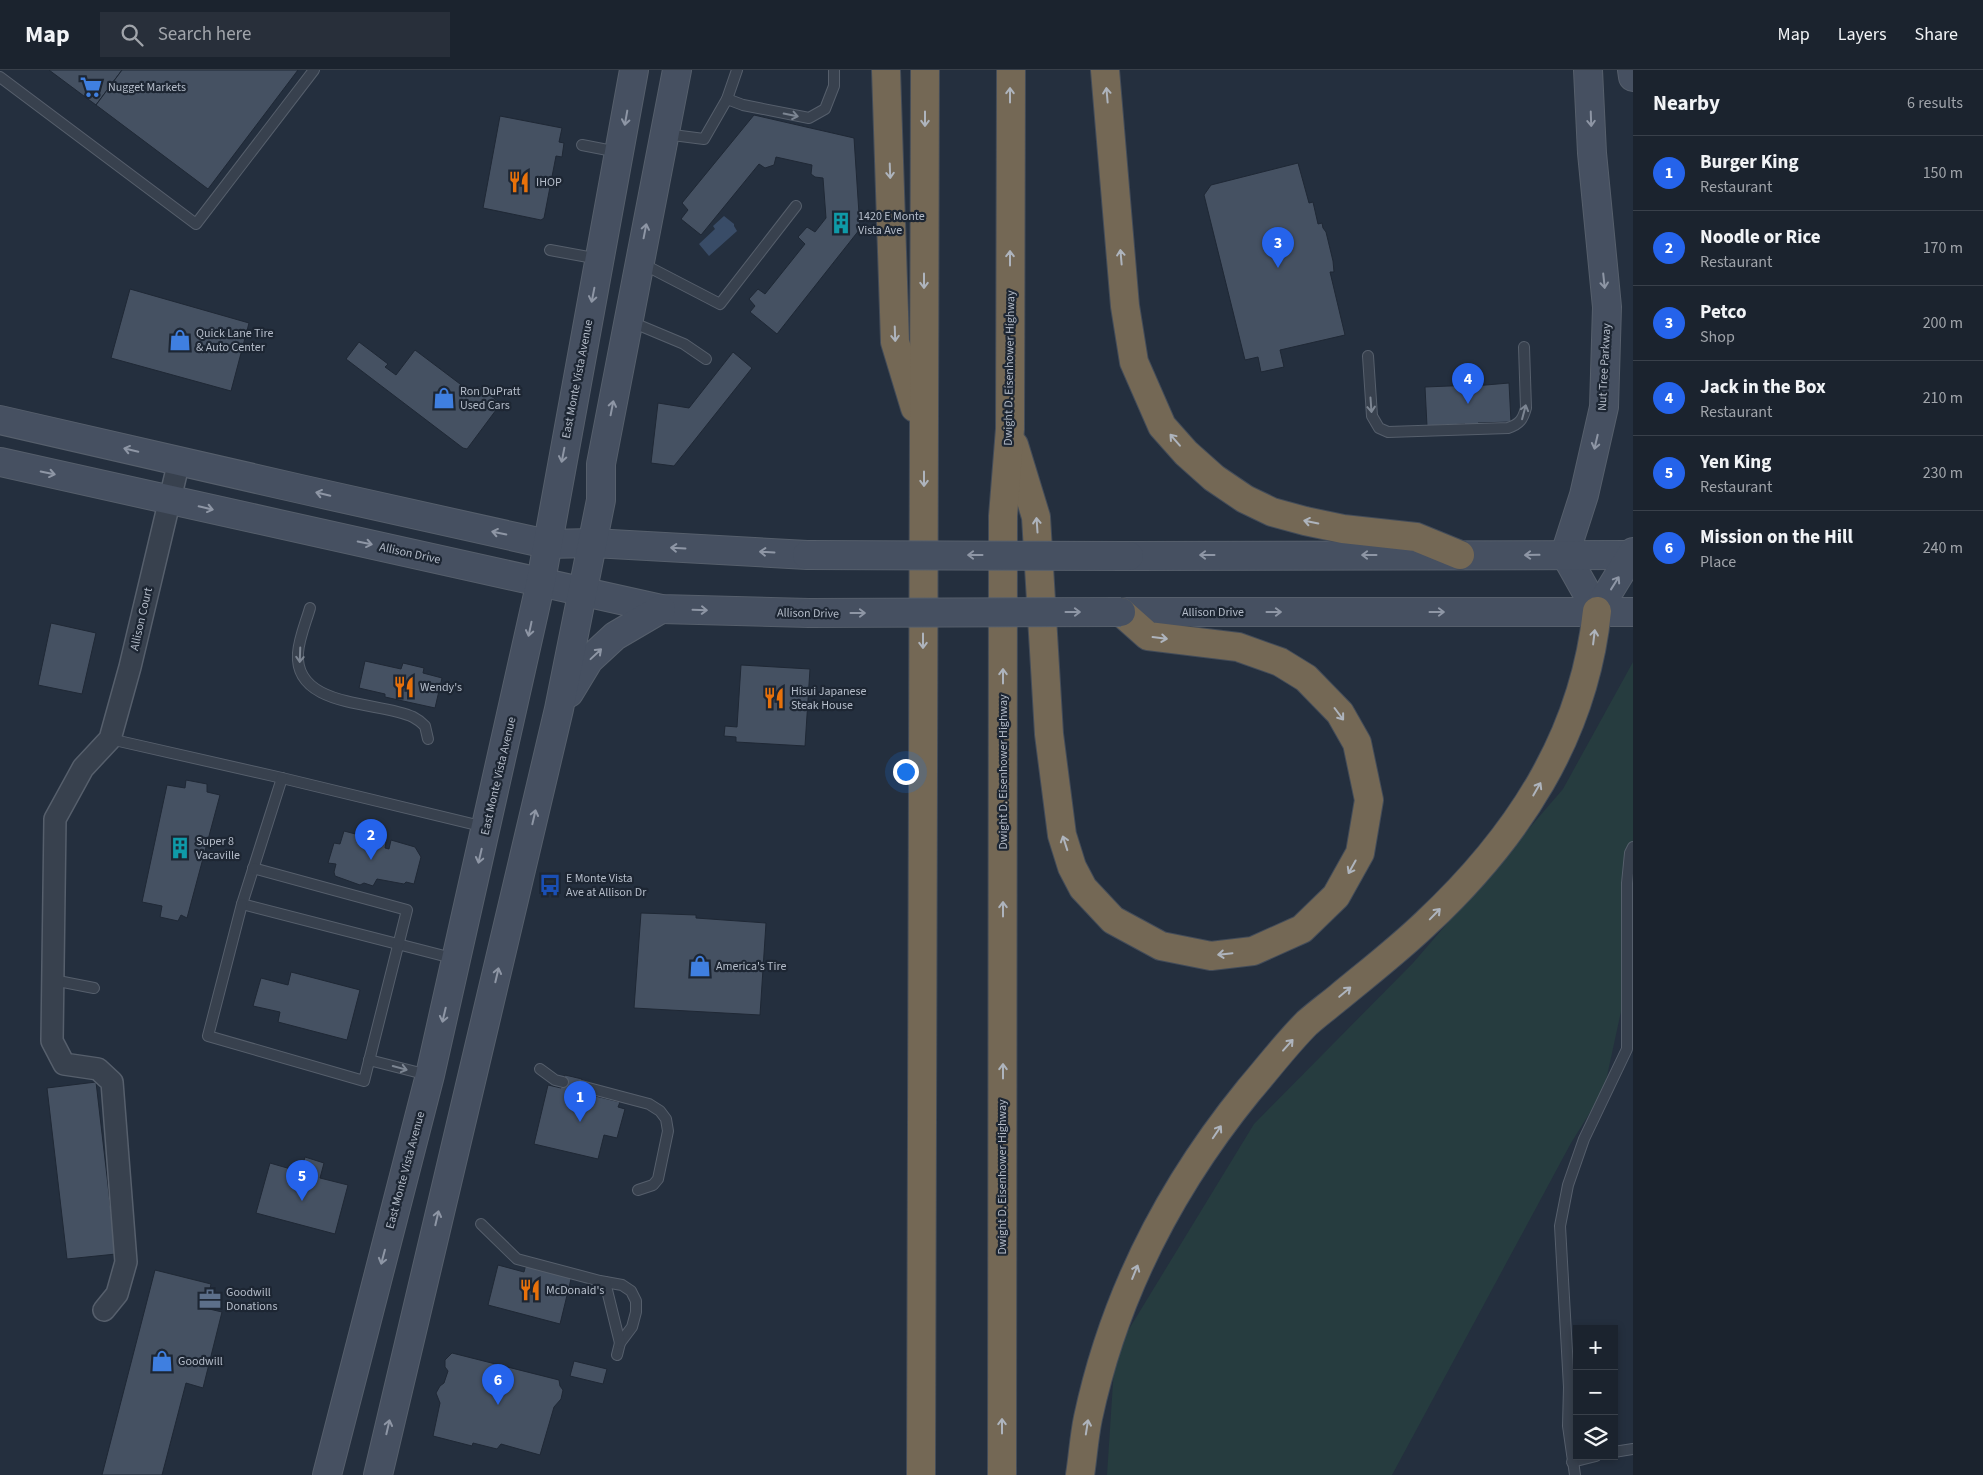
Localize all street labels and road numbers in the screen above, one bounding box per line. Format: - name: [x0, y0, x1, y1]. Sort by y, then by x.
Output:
- street label: Dwight D. Eisenhower Highway: [1000, 290, 1019, 446]
- street label: East Monte Vista Avenue: [558, 318, 597, 440]
- street label: Nut Tree Parkway: [1594, 322, 1615, 411]
- street label: Allison Drive: [378, 539, 442, 568]
- street label: Allison Court: [126, 586, 157, 652]
- street label: Allison Drive: [777, 604, 839, 623]
- street label: Allison Drive: [1182, 604, 1244, 621]
- street label: Dwight D. Eisenhower Highway: [995, 694, 1012, 850]
- street label: East Monte Vista Avenue: [477, 715, 520, 837]
- street label: Dwight D. Eisenhower Highway: [994, 1099, 1011, 1255]
- street label: East Monte Vista Avenue: [382, 1110, 429, 1231]

